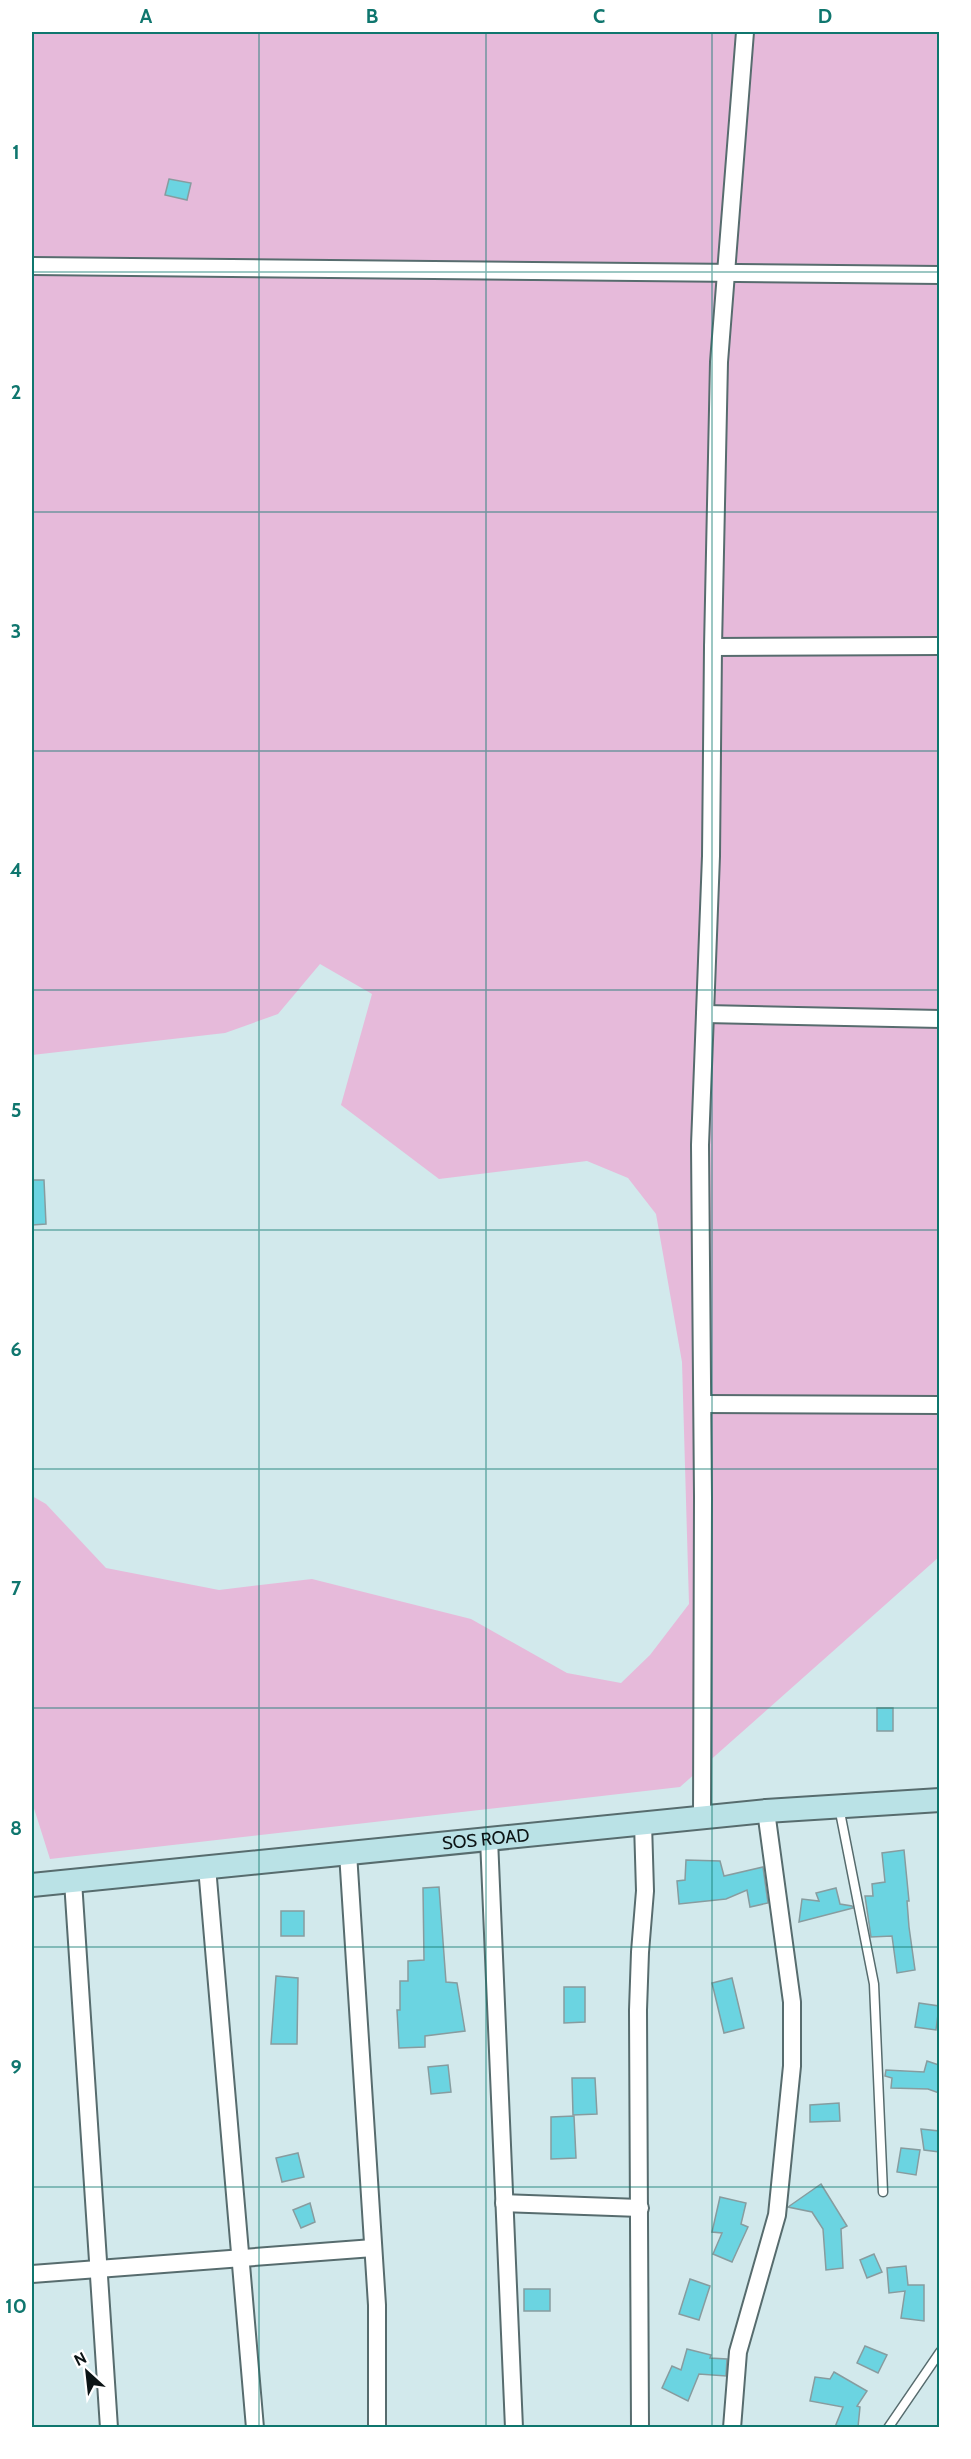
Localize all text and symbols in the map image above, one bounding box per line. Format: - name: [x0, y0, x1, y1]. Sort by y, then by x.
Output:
- text: A: [140, 4, 153, 28]
- text: B: [366, 4, 378, 28]
- text: C: [593, 4, 605, 28]
- text: D: [818, 4, 832, 28]
- text: 1: [12, 140, 20, 164]
- text: 2: [11, 380, 21, 404]
- text: 3: [11, 619, 21, 643]
- text: 4: [10, 858, 22, 882]
- text: 5: [11, 1098, 21, 1122]
- text: 6: [10, 1337, 22, 1361]
- text: 7: [11, 1576, 22, 1600]
- text: 8: [10, 1816, 22, 1840]
- street label: SOS ROAD: [441, 1824, 530, 1855]
- text: 9: [10, 2055, 22, 2079]
- text: 10: [5, 2294, 27, 2318]
- north arrow: [57, 2342, 117, 2402]
- text: N: [71, 2348, 90, 2370]

